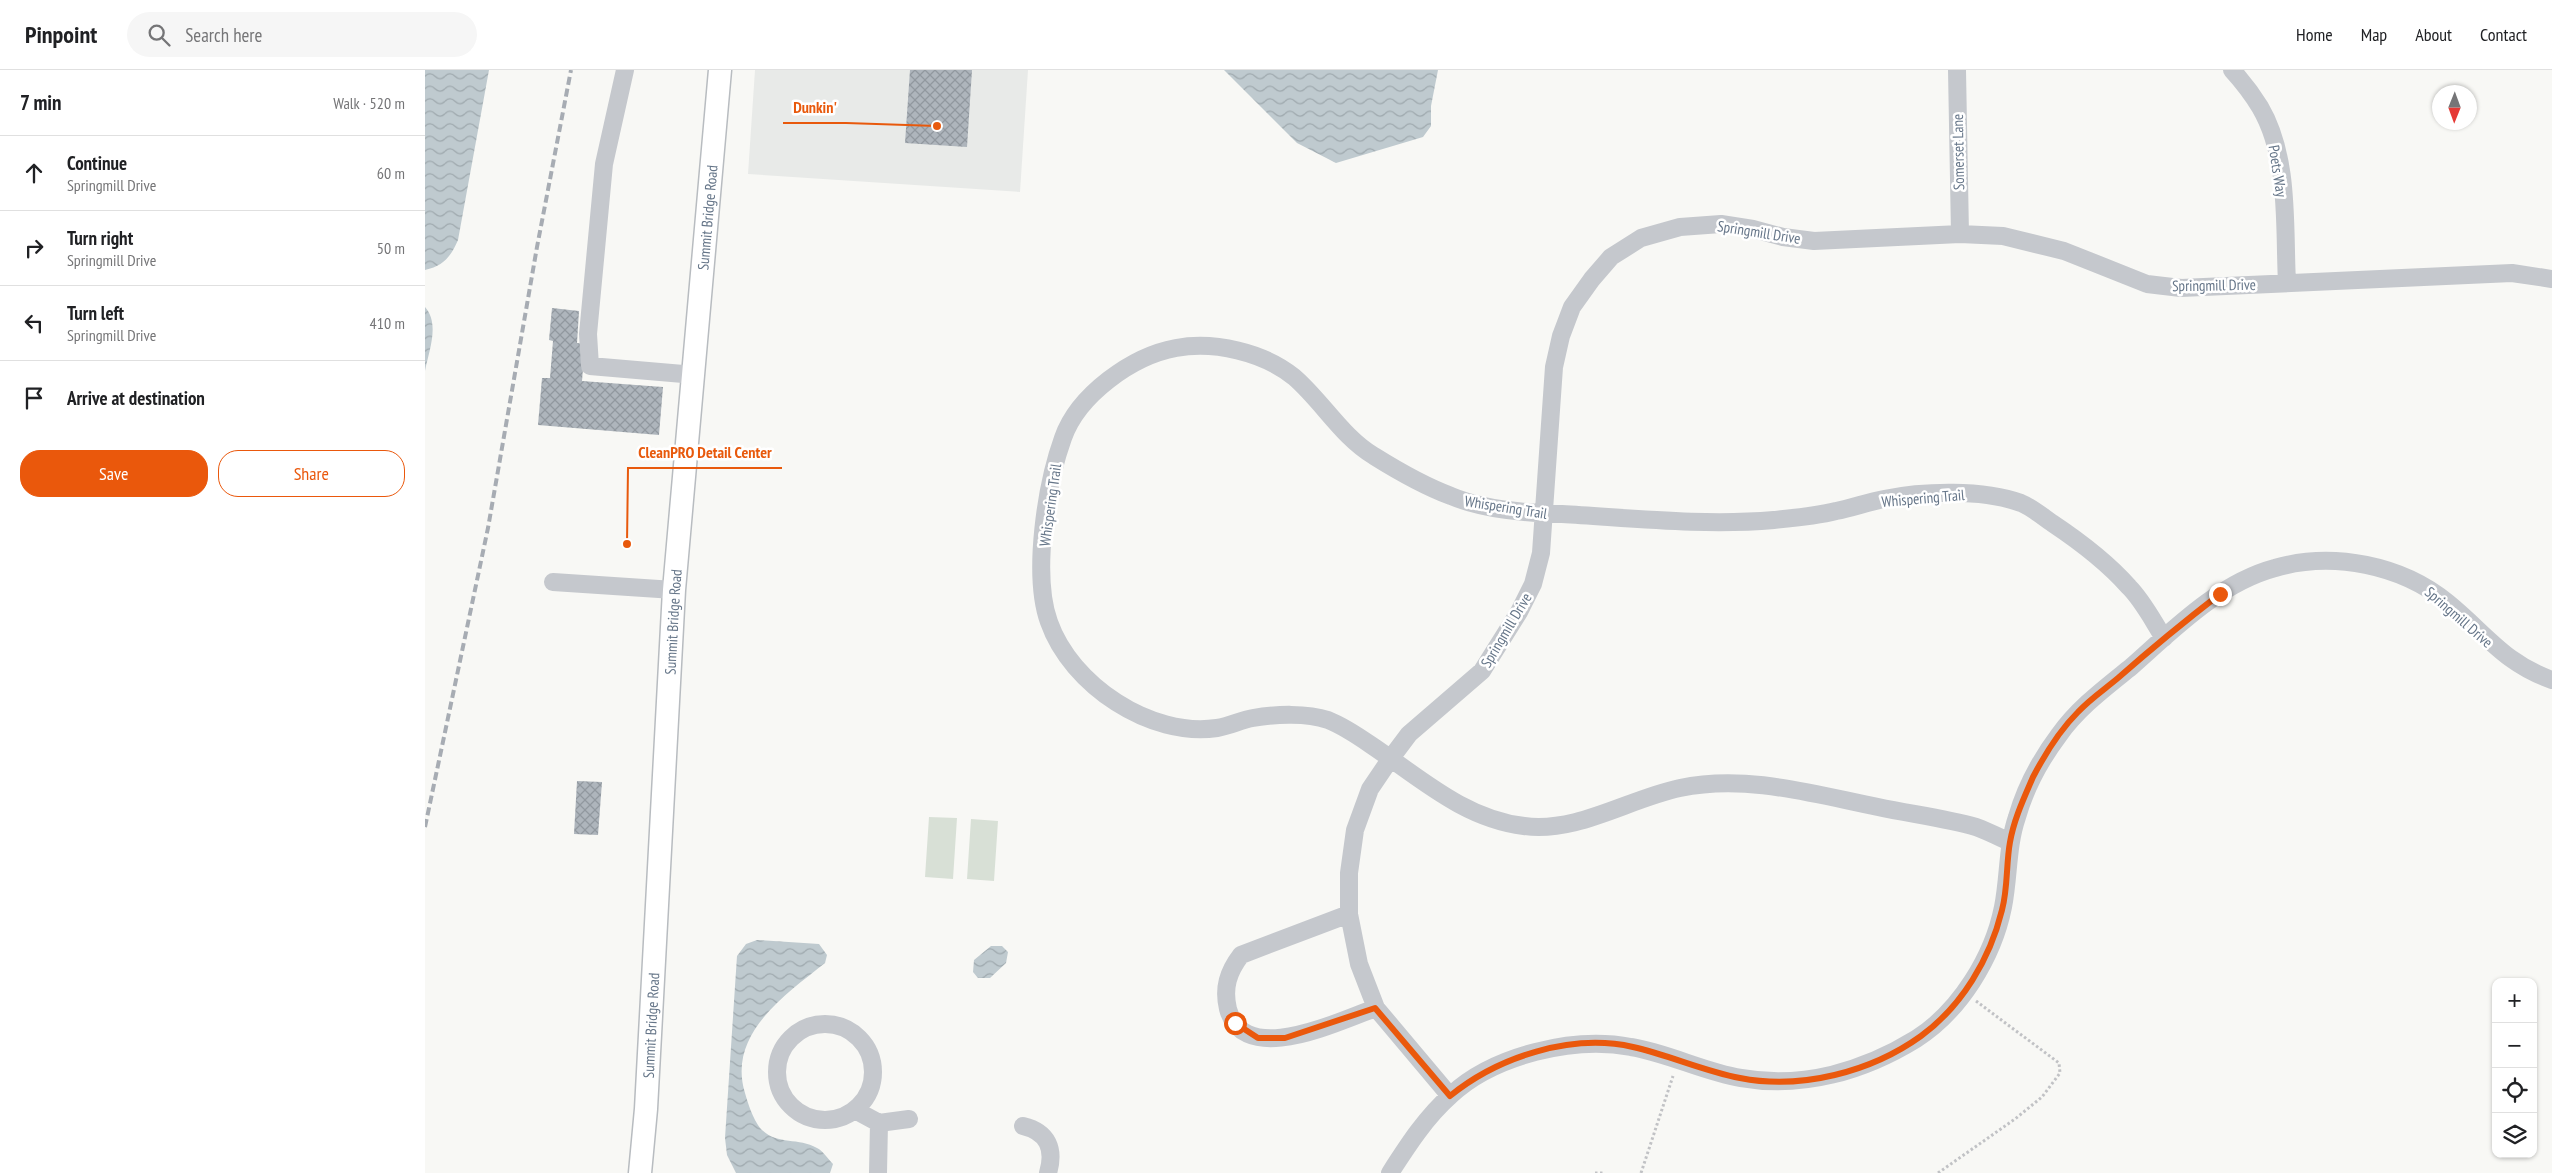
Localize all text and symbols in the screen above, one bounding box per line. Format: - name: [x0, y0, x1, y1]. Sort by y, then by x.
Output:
- search box: [127, 12, 477, 57]
- text: Pinpoint: [25, 19, 97, 50]
- icon: search: [145, 21, 173, 49]
- text: Search here: [185, 23, 262, 47]
- text: Home: [2296, 23, 2333, 46]
- text: Map: [2361, 23, 2387, 46]
- text: About: [2415, 23, 2452, 46]
- text: Contact: [2480, 23, 2527, 46]
- north arrow: [2432, 85, 2477, 130]
- text: 7 min: [20, 89, 62, 116]
- callout: Dunkin': [783, 92, 846, 123]
- text: Walk · 520 m: [333, 93, 405, 113]
- text: Dunkin': [793, 97, 837, 117]
- street label: Somerset Lane: [1948, 114, 1968, 190]
- street label: Poets Way: [2265, 144, 2292, 199]
- text: Continue: [67, 151, 127, 175]
- icon: ahead: [20, 159, 48, 187]
- text: 60 m: [377, 163, 405, 183]
- street label: Summit Bridge Road: [693, 164, 721, 271]
- text: Springmill Drive: [67, 175, 156, 195]
- street label: Springmill Drive: [1716, 216, 1802, 248]
- text: Turn right: [67, 226, 133, 250]
- icon: right: [20, 234, 48, 262]
- text: 50 m: [377, 238, 405, 258]
- text: Springmill Drive: [67, 250, 156, 270]
- street label: Springmill Drive: [2172, 275, 2256, 295]
- text: Turn left: [67, 301, 124, 325]
- icon: left: [20, 309, 48, 337]
- text: 410 m: [370, 313, 405, 333]
- text: Springmill Drive: [67, 325, 156, 345]
- icon: arrive: [20, 384, 48, 412]
- text: Arrive at destination: [67, 386, 205, 410]
- callout: CleanPRO Detail Center: [628, 437, 782, 468]
- text: CleanPRO Detail Center: [638, 442, 772, 462]
- button: Save: [20, 450, 208, 497]
- button: Share: [218, 450, 405, 497]
- street label: Whispering Trail: [1035, 462, 1065, 548]
- street label: Whispering Trail: [1881, 485, 1966, 511]
- street label: Whispering Trail: [1463, 491, 1549, 523]
- street label: Summit Bridge Road: [660, 569, 685, 675]
- street label: Springmill Drive: [2421, 582, 2497, 652]
- route end: [2209, 583, 2232, 606]
- street label: Springmill Drive: [1476, 589, 1536, 671]
- street label: Summit Bridge Road: [638, 972, 663, 1079]
- map controls: [2492, 978, 2537, 1158]
- button: +: [2492, 978, 2537, 1023]
- route start: [1224, 1012, 1247, 1035]
- button: −: [2492, 1023, 2537, 1068]
- button: locate: [2492, 1068, 2537, 1113]
- button: layers: [2492, 1113, 2537, 1158]

